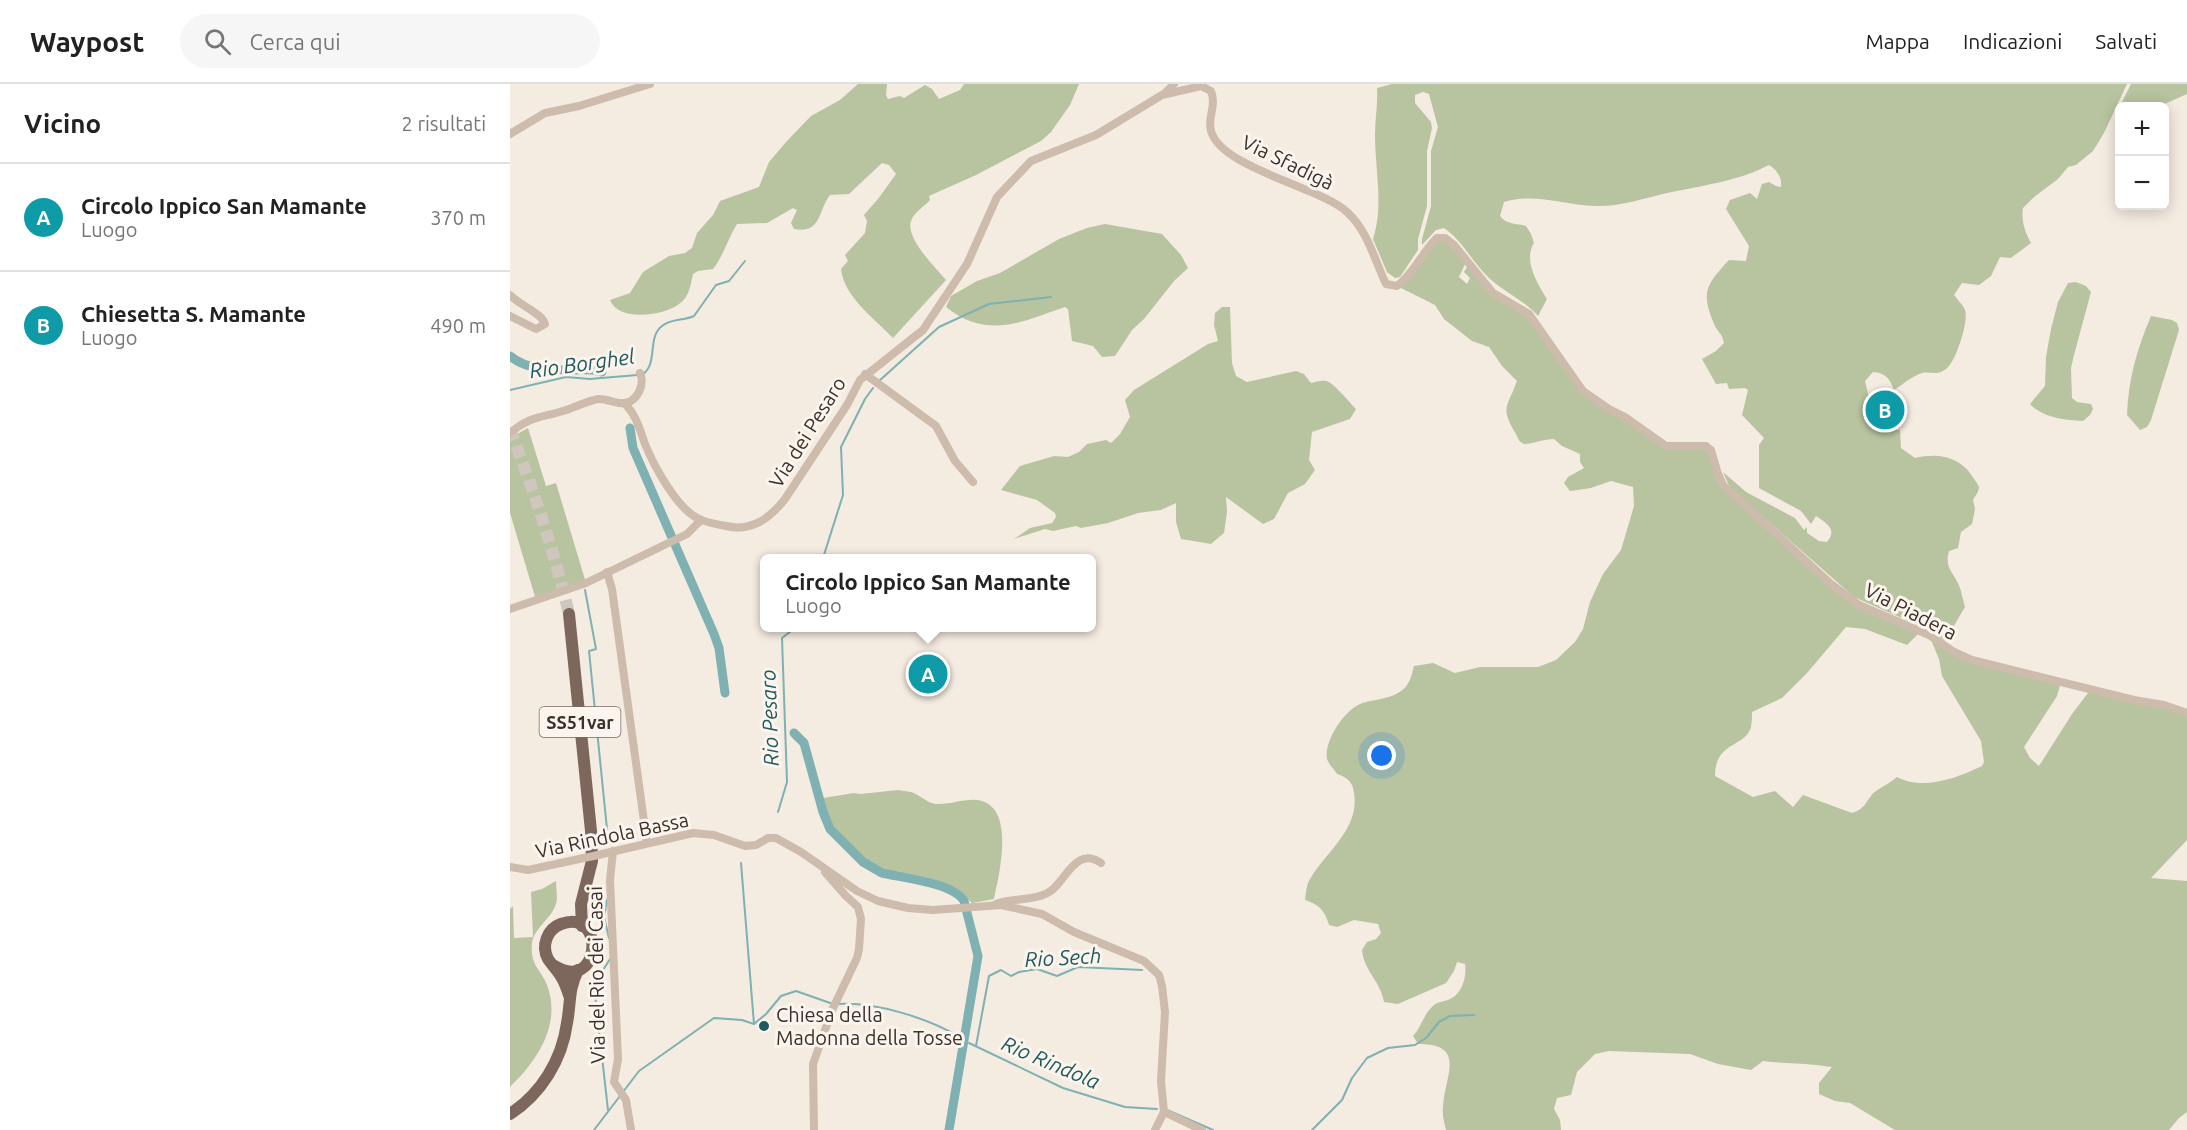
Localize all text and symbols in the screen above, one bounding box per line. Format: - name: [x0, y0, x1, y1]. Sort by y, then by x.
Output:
- search box: [180, 14, 600, 68]
- icon: search: [201, 25, 234, 58]
- text: Waypost: [30, 26, 144, 57]
- text: Cerca qui: [249, 29, 341, 54]
- text: Mappa: [1865, 29, 1930, 53]
- text: Indicazioni: [1963, 29, 2062, 53]
- text: Salvati: [2095, 29, 2157, 53]
- map controls: [2115, 102, 2169, 210]
- button: +: [2115, 102, 2169, 156]
- text: Vicino: [24, 109, 101, 138]
- text: 2 risultati: [402, 112, 486, 135]
- street label: Via Sfadigà: [1238, 130, 1338, 194]
- button: −: [2115, 156, 2169, 210]
- text: Circolo Ippico San Mamante: [81, 193, 367, 218]
- text: A: [36, 206, 51, 229]
- text: 370 m: [430, 206, 486, 229]
- text: Luogo: [81, 218, 138, 241]
- text: Chiesetta S. Mamante: [81, 301, 306, 326]
- text: B: [37, 314, 50, 337]
- text: 490 m: [430, 314, 486, 337]
- text: Luogo: [81, 326, 138, 349]
- water label: Rio Borghel: [528, 344, 636, 382]
- street label: Via dei Pesaro: [764, 372, 850, 492]
- pin: B: [1866, 388, 1904, 432]
- popup: [760, 554, 1096, 632]
- text: Circolo Ippico San Mamante: [785, 569, 1071, 594]
- street label: Via Piadera: [1861, 578, 1961, 644]
- text: Luogo: [785, 594, 842, 617]
- pin: A: [908, 652, 948, 696]
- water label: Rio Pesaro: [755, 669, 783, 767]
- road number: SS51var: [539, 707, 620, 737]
- your location: [1367, 741, 1396, 770]
- street label: Via Rindola Bassa: [533, 808, 691, 862]
- street label: Via del Rio dei Casai: [583, 886, 609, 1064]
- water label: Rio Sech: [1024, 943, 1102, 971]
- place label: Chiesa della Madonna della Tosse: [776, 1003, 963, 1049]
- marker: Chiesa della Madonna della Tosse: [757, 1019, 771, 1033]
- water label: Rio Rindola: [998, 1031, 1104, 1093]

